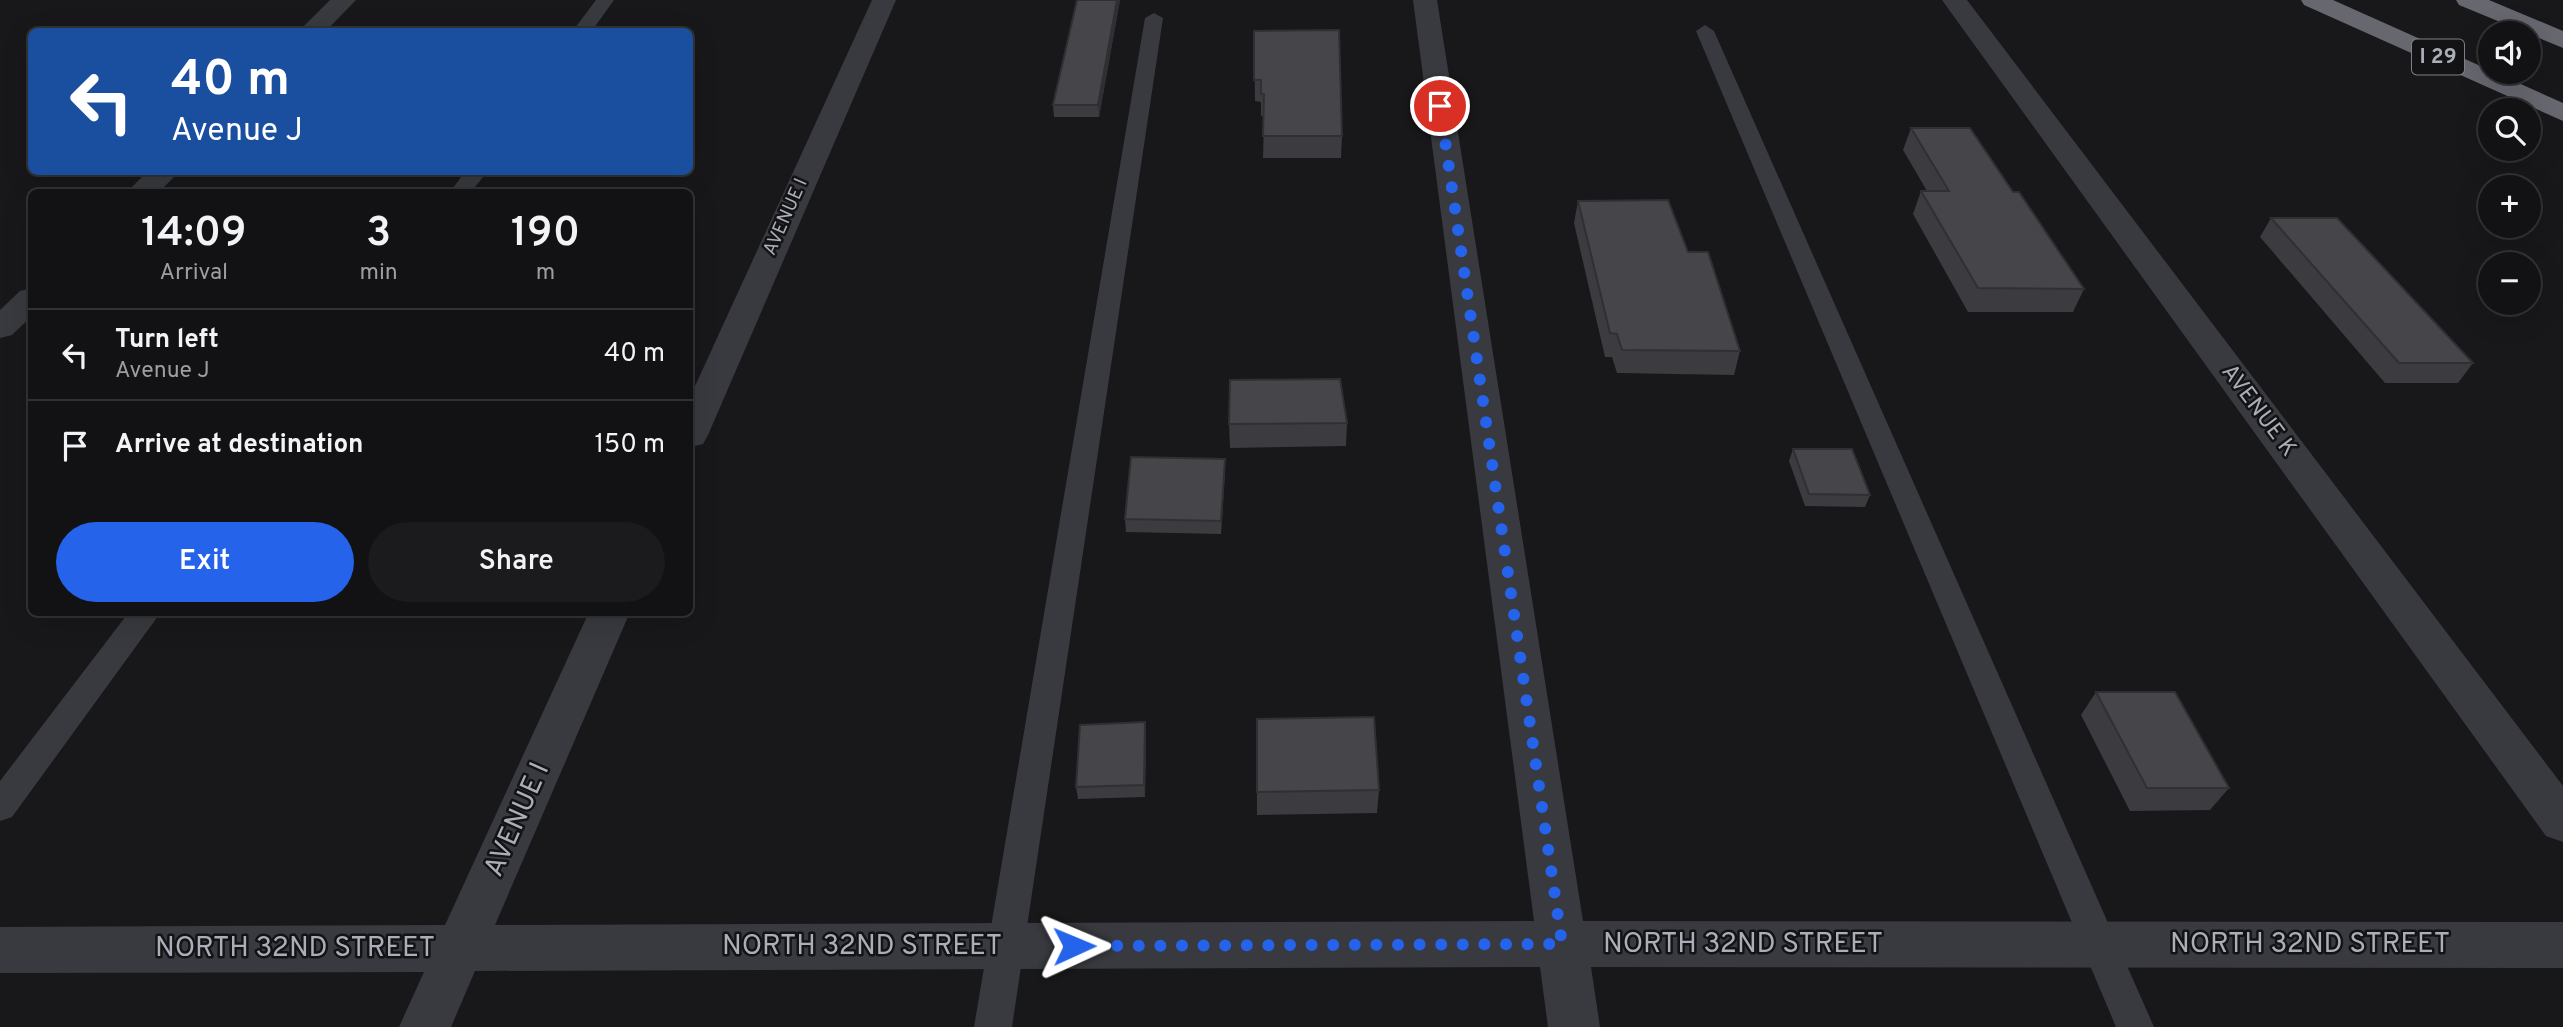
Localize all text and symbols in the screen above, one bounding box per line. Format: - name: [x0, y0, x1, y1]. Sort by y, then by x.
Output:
- map controls: [2478, 21, 2541, 315]
- button: sound: [2478, 21, 2541, 84]
- road number: I 29: [2412, 40, 2464, 74]
- text: 40 m: [171, 51, 290, 113]
- icon: left: [56, 56, 147, 147]
- pin: [1410, 76, 1470, 136]
- icon: arrive: [1421, 87, 1459, 125]
- button: search: [2478, 98, 2541, 161]
- text: Avenue J: [171, 112, 303, 152]
- street label: AVENUE I: [758, 175, 814, 259]
- button: +: [2478, 175, 2541, 238]
- text: 14:09: [141, 208, 247, 261]
- text: 3: [366, 208, 391, 261]
- text: 190: [511, 208, 580, 261]
- button: −: [2478, 252, 2541, 315]
- text: Arrival: [159, 259, 228, 288]
- text: min: [360, 259, 398, 288]
- text: m: [536, 259, 555, 288]
- text: Turn left: [115, 324, 219, 357]
- icon: left: [56, 336, 94, 374]
- text: 40 m: [604, 338, 665, 371]
- text: Avenue J: [115, 357, 210, 386]
- street label: AVENUE K: [2214, 359, 2302, 463]
- icon: arrive: [56, 427, 94, 465]
- text: Arrive at destination: [115, 429, 363, 462]
- text: 150 m: [594, 429, 665, 462]
- button: Exit: [56, 522, 354, 602]
- button: Share: [368, 522, 665, 602]
- street label: AVENUE I: [477, 757, 559, 883]
- position arrow: [1037, 909, 1111, 983]
- street label: NORTH 32ND STREET: [1603, 927, 1883, 963]
- street label: NORTH 32ND STREET: [2170, 927, 2450, 963]
- street label: NORTH 32ND STREET: [722, 929, 1002, 965]
- street label: NORTH 32ND STREET: [155, 931, 435, 967]

